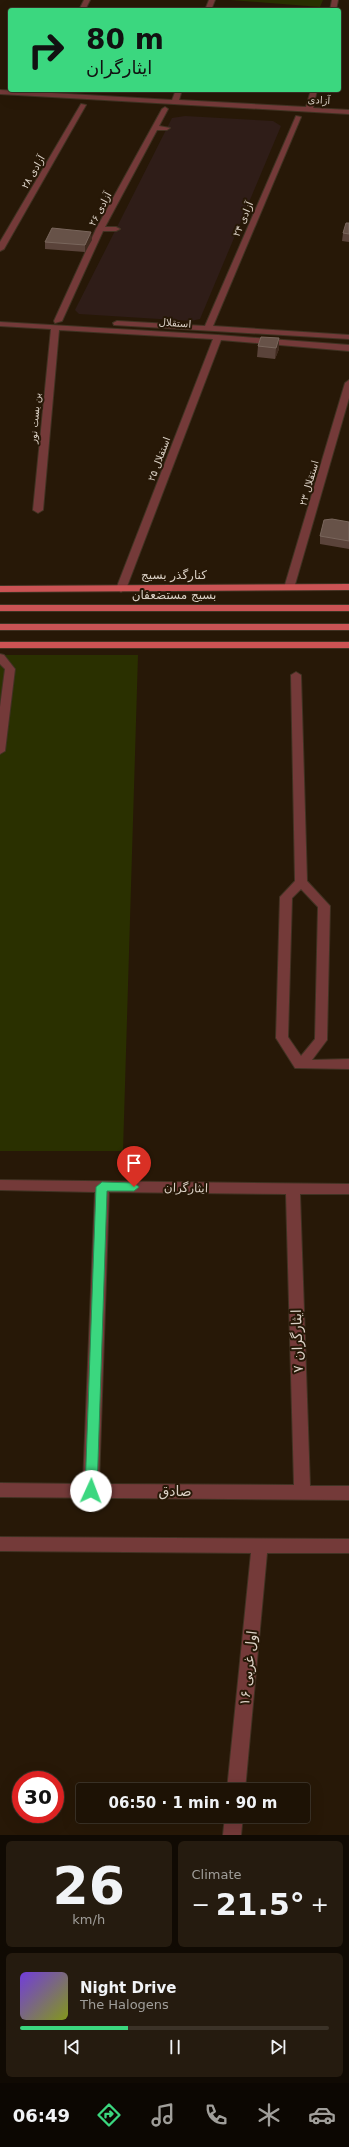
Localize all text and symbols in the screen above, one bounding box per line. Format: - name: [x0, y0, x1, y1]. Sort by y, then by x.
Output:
- text: 80 m: [86, 23, 164, 56]
- icon: right: [20, 24, 72, 76]
- text: ایثارگران: [86, 57, 152, 78]
- street label: آزادی: [307, 93, 332, 106]
- street label: آزادی ۲۸: [18, 152, 48, 191]
- street label: آزادی ۲۶: [86, 189, 114, 228]
- street label: آزادی ۲۴: [230, 198, 256, 238]
- street label: استقلال: [158, 316, 192, 330]
- street label: بن بست نور: [27, 392, 43, 445]
- street label: استقلال ۲۵: [146, 435, 172, 483]
- street label: استقلال ۲۳: [297, 459, 321, 507]
- street label: کنارگذر بسیج: [141, 568, 207, 583]
- street label: بسیج مستضعفان: [132, 588, 216, 602]
- pin: [117, 1146, 151, 1187]
- icon: arrive: [123, 1152, 145, 1174]
- street label: ایثارگران: [164, 1181, 208, 1196]
- street label: ایثارگران ۷: [288, 1309, 307, 1373]
- position arrow: [70, 1470, 112, 1512]
- street label: صادق: [158, 1483, 192, 1500]
- street label: ۱۶ اول غربی: [236, 1630, 261, 1706]
- speed limit sign: 30: [12, 1771, 64, 1823]
- text: 06:50 · 1 min · 90 m: [109, 1794, 277, 1812]
- text: 26: [53, 1856, 125, 1916]
- text: Climate: [192, 1867, 242, 1882]
- text: 21.5°: [216, 1887, 305, 1922]
- text: −: [192, 1892, 210, 1917]
- text: +: [311, 1892, 329, 1917]
- text: km/h: [72, 1912, 105, 1927]
- text: Night Drive: [80, 1979, 176, 1997]
- text: The Halogens: [80, 1997, 169, 2012]
- icon: previous: [61, 2036, 83, 2058]
- icon: pause: [164, 2036, 186, 2058]
- icon: next: [267, 2036, 289, 2058]
- icon: directions: [95, 2101, 123, 2129]
- icon: music: [149, 2101, 177, 2129]
- icon: phone: [202, 2101, 230, 2129]
- icon: climate: [255, 2101, 283, 2129]
- icon: car: [308, 2101, 336, 2129]
- text: 06:49: [13, 2105, 70, 2126]

